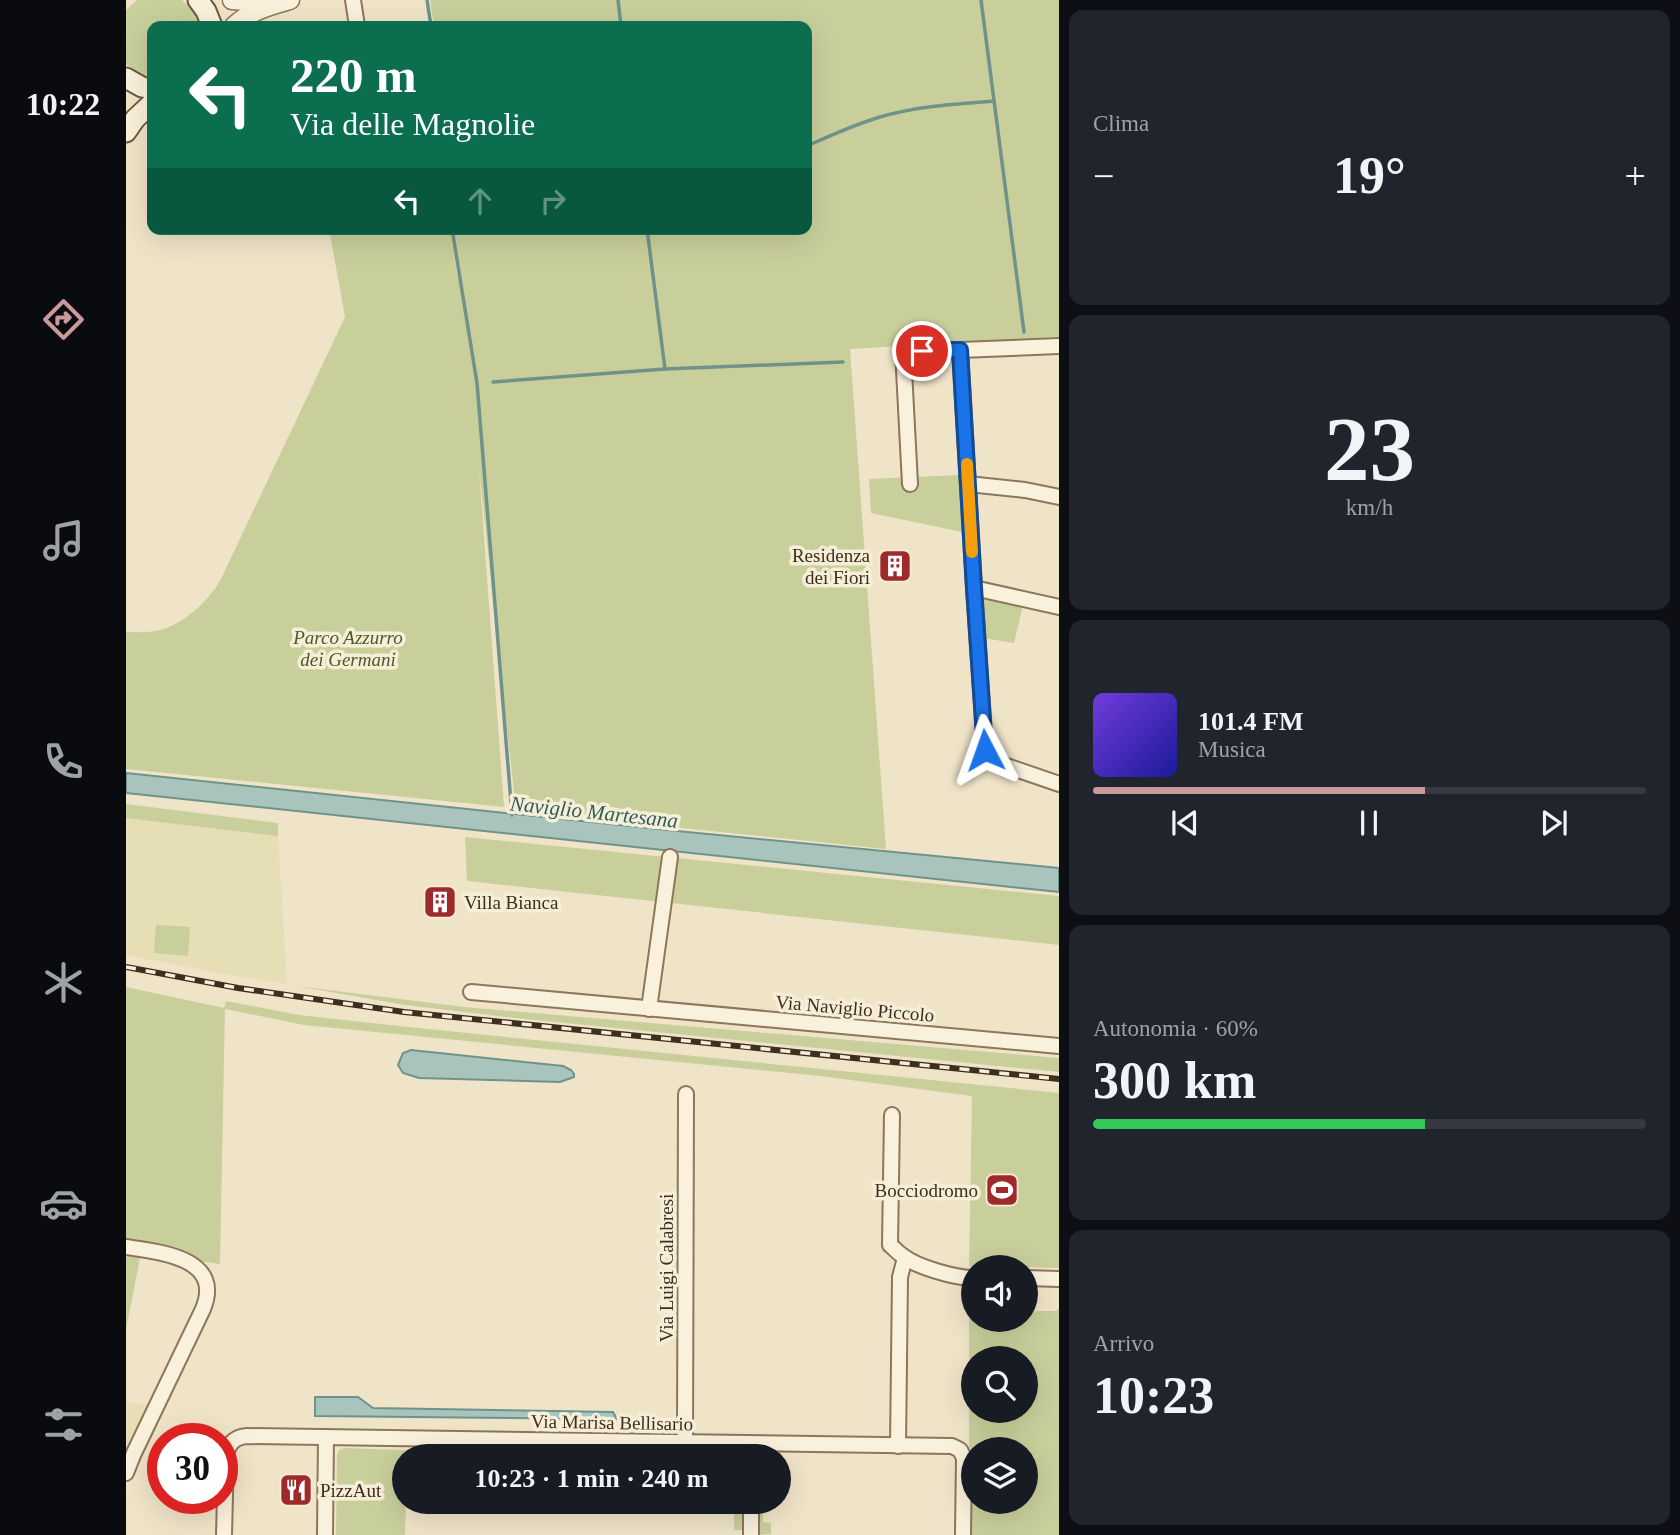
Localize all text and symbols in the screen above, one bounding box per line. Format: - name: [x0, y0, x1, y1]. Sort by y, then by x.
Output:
- text: 220 m: [290, 48, 417, 103]
- icon: left: [175, 49, 266, 140]
- text: 10:22: [26, 86, 100, 122]
- text: Via delle Magnolie: [290, 106, 535, 142]
- text: Clima: [1093, 111, 1149, 136]
- text: 19°: [1333, 147, 1406, 204]
- text: −: [1093, 155, 1114, 197]
- text: +: [1625, 155, 1646, 197]
- icon: left: [388, 182, 426, 220]
- icon: ahead: [461, 182, 499, 220]
- icon: right: [534, 182, 572, 220]
- icon: directions: [39, 295, 88, 344]
- pin: [892, 321, 952, 381]
- icon: arrive: [903, 332, 941, 370]
- text: 23: [1324, 399, 1415, 500]
- text: km/h: [1346, 495, 1393, 520]
- icon: music: [39, 516, 88, 565]
- place label: Residenza dei Fiori: [792, 545, 871, 588]
- building icon: Residenza dei Fiori: [876, 547, 914, 585]
- park label: Parco Azzurro dei Germani: [292, 627, 403, 670]
- text: 101.4 FM: [1198, 707, 1303, 736]
- position arrow: [948, 713, 1022, 787]
- icon: phone: [39, 737, 88, 786]
- text: Musica: [1198, 737, 1266, 762]
- water label: Naviglio Martesana: [508, 791, 679, 833]
- icon: previous: [1166, 804, 1204, 842]
- icon: pause: [1350, 804, 1388, 842]
- icon: next: [1535, 804, 1573, 842]
- building icon: Villa Bianca: [421, 883, 459, 921]
- place label: Villa Bianca: [464, 892, 559, 913]
- icon: climate: [39, 958, 88, 1007]
- street label: Via Naviglio Piccolo: [775, 991, 935, 1026]
- text: Autonomia · 60%: [1093, 1016, 1258, 1041]
- text: 300 km: [1093, 1052, 1256, 1109]
- sports icon: Bocciodromo: [983, 1171, 1021, 1209]
- icon: car: [39, 1179, 88, 1228]
- place label: Bocciodromo: [875, 1180, 978, 1201]
- street label: Via Luigi Calabresi: [656, 1194, 677, 1342]
- map controls: [961, 1255, 1038, 1514]
- button: sound: [961, 1255, 1038, 1332]
- text: Arrivo: [1093, 1331, 1154, 1356]
- button: search: [961, 1346, 1038, 1423]
- text: 10:23: [1093, 1367, 1214, 1424]
- icon: filters: [39, 1400, 88, 1449]
- street label: Via Marisa Bellisario: [531, 1411, 693, 1434]
- speed limit sign: 30: [147, 1423, 238, 1514]
- button: layers: [961, 1437, 1038, 1514]
- text: 10:23 · 1 min · 240 m: [475, 1464, 709, 1493]
- restaurant icon: PizzAut: [277, 1471, 315, 1509]
- place label: PizzAut: [320, 1480, 382, 1501]

